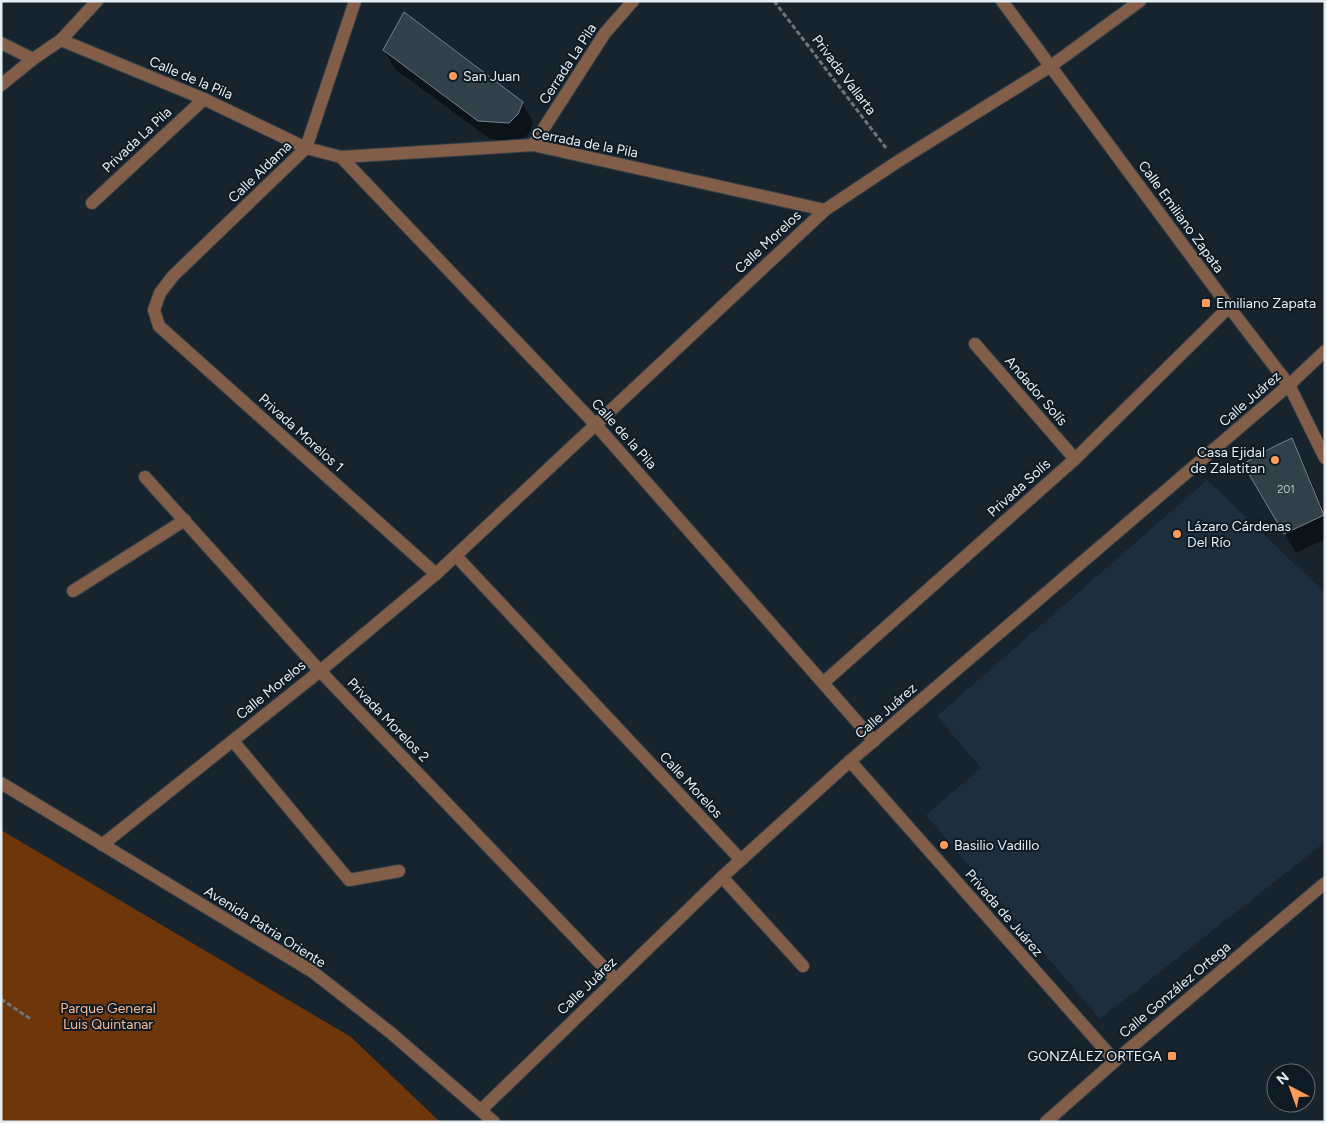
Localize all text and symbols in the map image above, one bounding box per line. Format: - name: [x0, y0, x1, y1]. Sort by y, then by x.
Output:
- street label: Cerrada La Pila: [536, 21, 600, 107]
- street label: Privada Vallarta: [808, 32, 880, 118]
- street label: Calle de la Pila: [147, 53, 235, 103]
- place label: San Juan: [463, 68, 520, 85]
- marker: San Juan: [447, 70, 459, 82]
- street label: Privada La Pila: [99, 104, 175, 176]
- street label: Cerrada de la Pila: [531, 124, 639, 162]
- street label: Calle Aldama: [225, 138, 295, 206]
- street label: Calle Emiliano Zapata: [1135, 158, 1227, 276]
- street label: Calle Morelos: [731, 207, 805, 277]
- place label: Emiliano Zapata: [1216, 295, 1316, 312]
- marker: Emiliano Zapata: [1200, 297, 1212, 309]
- street label: Andador Solís: [1001, 353, 1071, 429]
- street label: Calle Juárez: [1216, 368, 1284, 430]
- street label: Privada Morelos 1: [255, 390, 347, 476]
- street label: Calle de la Pila: [588, 395, 660, 473]
- place label: Casa Ejidal de Zalatitan: [1191, 444, 1265, 477]
- marker: Casa Ejidal de Zalatitan: [1269, 454, 1281, 466]
- street label: Privada Solís: [984, 455, 1054, 521]
- house number: 201: [1277, 483, 1295, 496]
- place label: Lázaro Cárdenas Del Río: [1187, 518, 1291, 551]
- marker: Lázaro Cárdenas Del Río: [1171, 528, 1183, 540]
- street label: Calle Morelos: [233, 657, 309, 723]
- street label: Privada Morelos 2: [344, 674, 432, 766]
- street label: Calle Juárez: [852, 680, 920, 742]
- street label: Calle Morelos: [656, 748, 726, 822]
- place label: Basilio Vadillo: [954, 837, 1039, 854]
- marker: Basilio Vadillo: [938, 839, 950, 851]
- street label: Privada de Juárez: [962, 866, 1047, 960]
- street label: Avenida Patria Oriente: [201, 883, 329, 972]
- street label: Calle González Ortega: [1116, 938, 1234, 1042]
- street label: Calle Juárez: [554, 953, 620, 1018]
- park label: Parque General Luis Quintanar: [60, 1000, 156, 1033]
- place label: GONZÁLEZ ORTEGA: [1028, 1048, 1163, 1065]
- marker: GONZÁLEZ ORTEGA: [1166, 1050, 1178, 1062]
- north arrow: [1266, 1063, 1316, 1113]
- text: N: [1273, 1069, 1292, 1089]

